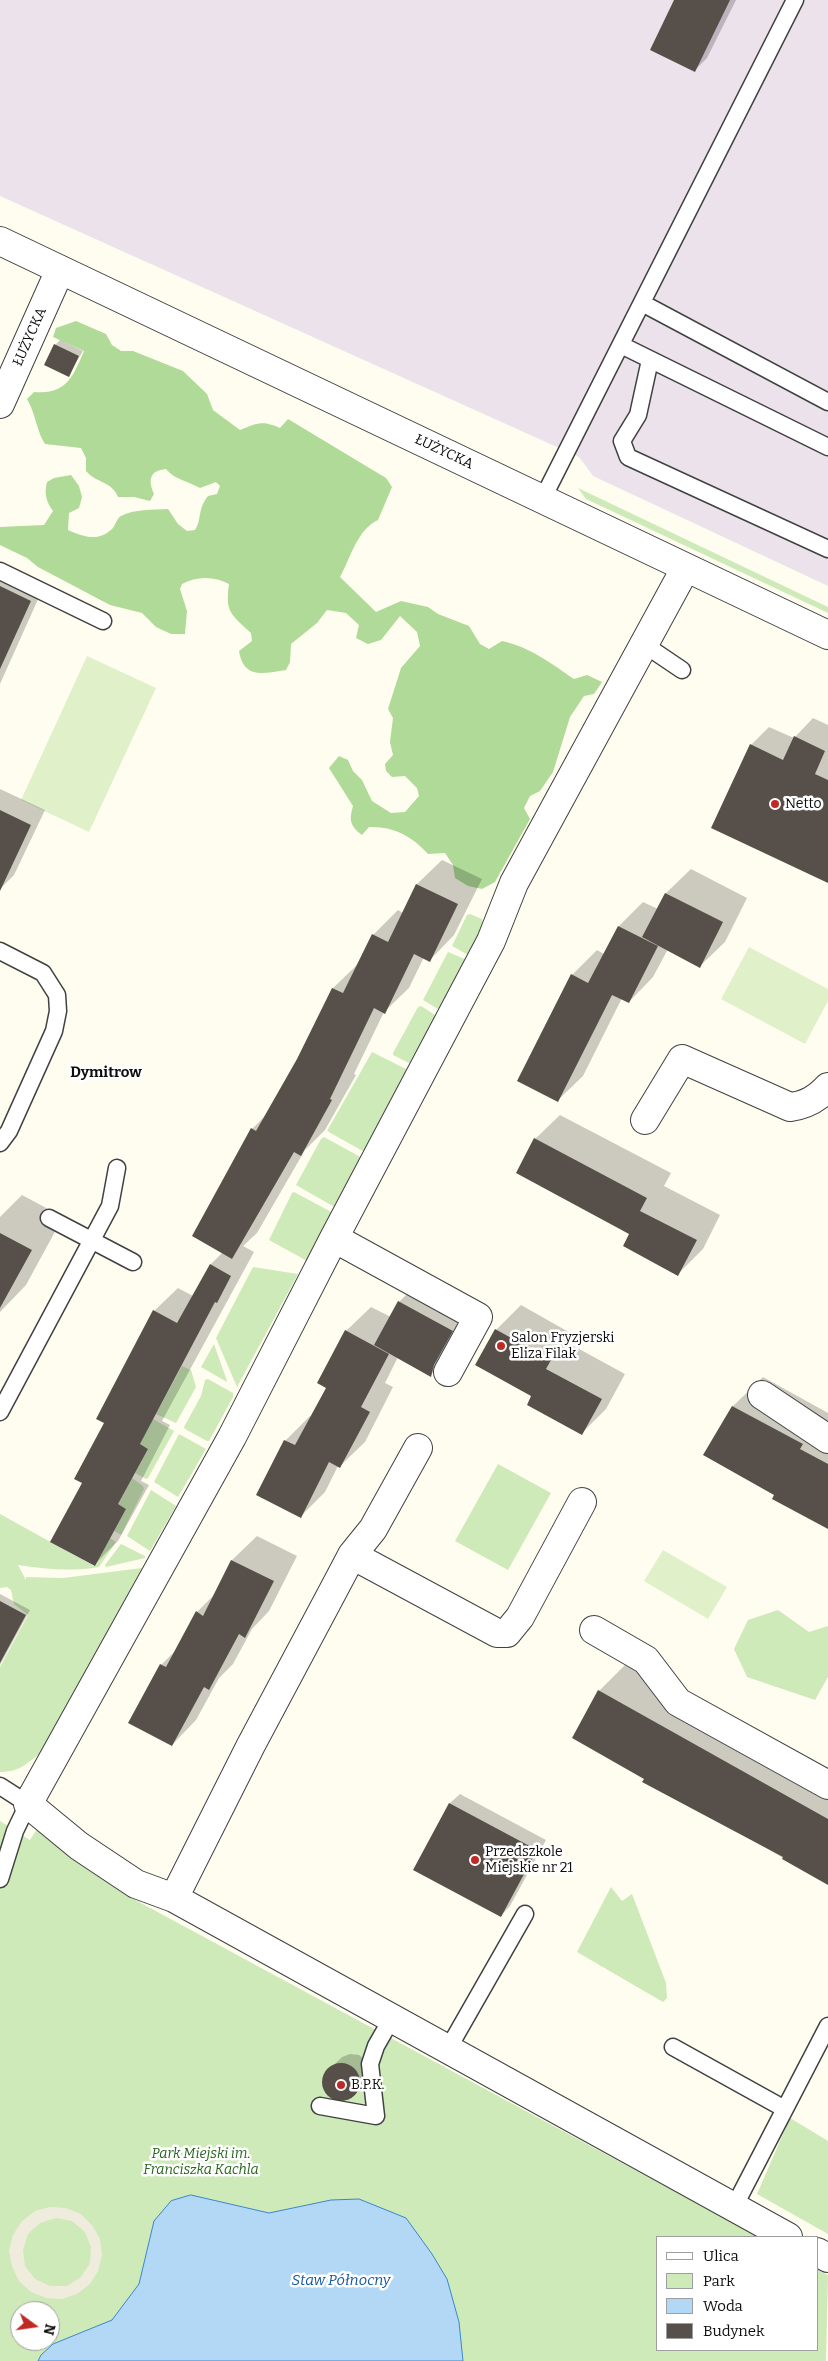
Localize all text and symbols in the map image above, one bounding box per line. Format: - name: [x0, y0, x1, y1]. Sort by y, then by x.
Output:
- street label: ŁUŻYCKA: [10, 305, 50, 369]
- street label: ŁUŻYCKA: [412, 431, 476, 473]
- place label: Netto: [785, 796, 822, 812]
- marker: Netto: [769, 798, 781, 810]
- district label: Dymitrow: [70, 1064, 142, 1082]
- place label: Salon Fryzjerski Eliza Filak: [511, 1330, 614, 1362]
- marker: Salon Fryzjerski Eliza Filak: [495, 1340, 507, 1352]
- place label: Przedszkole Miejskie nr 21: [485, 1844, 573, 1876]
- marker: Przedszkole Miejskie nr 21: [469, 1854, 481, 1866]
- place label: B.P.K.: [351, 2077, 384, 2093]
- marker: B.P.K.: [335, 2079, 347, 2091]
- park label: Park Miejski im. Franciszka Kachla: [143, 2146, 259, 2178]
- legend: [656, 2236, 818, 2351]
- text: Ulica: [703, 2247, 739, 2265]
- water label: Staw Północny: [292, 2272, 390, 2290]
- text: Park: [703, 2272, 735, 2290]
- text: Woda: [703, 2297, 743, 2315]
- north arrow: [10, 2301, 60, 2351]
- text: N: [40, 2322, 59, 2337]
- text: Budynek: [703, 2322, 764, 2340]

